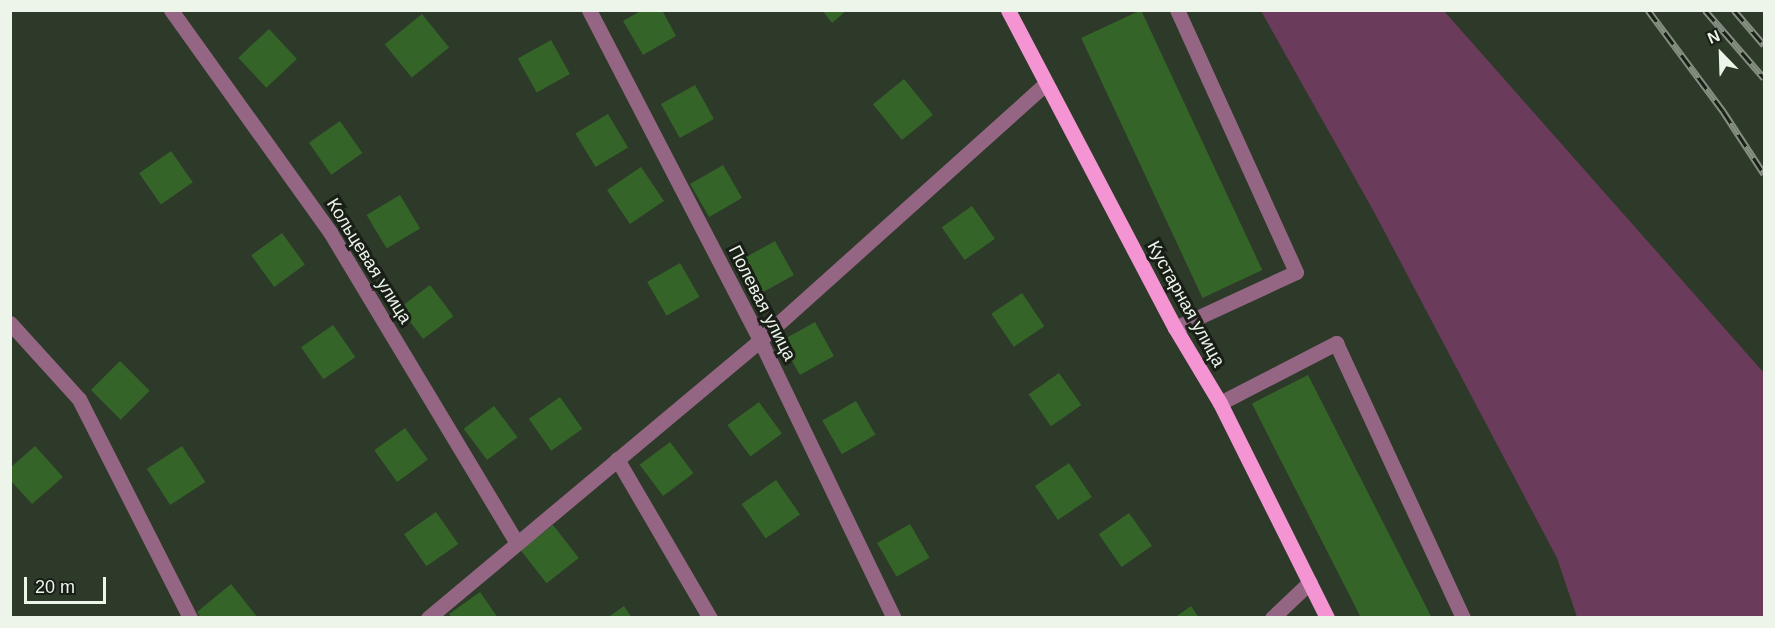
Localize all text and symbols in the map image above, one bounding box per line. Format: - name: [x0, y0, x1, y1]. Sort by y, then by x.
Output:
- north arrow: [1691, 24, 1751, 84]
- text: N: [1705, 27, 1722, 47]
- street label: Кольцевая улица: [322, 194, 416, 328]
- street label: Кустарная улица: [1142, 237, 1230, 371]
- street label: Полевая улица: [724, 242, 800, 364]
- scale bar: [27, 565, 110, 603]
- text: 20 m: [35, 577, 75, 597]

